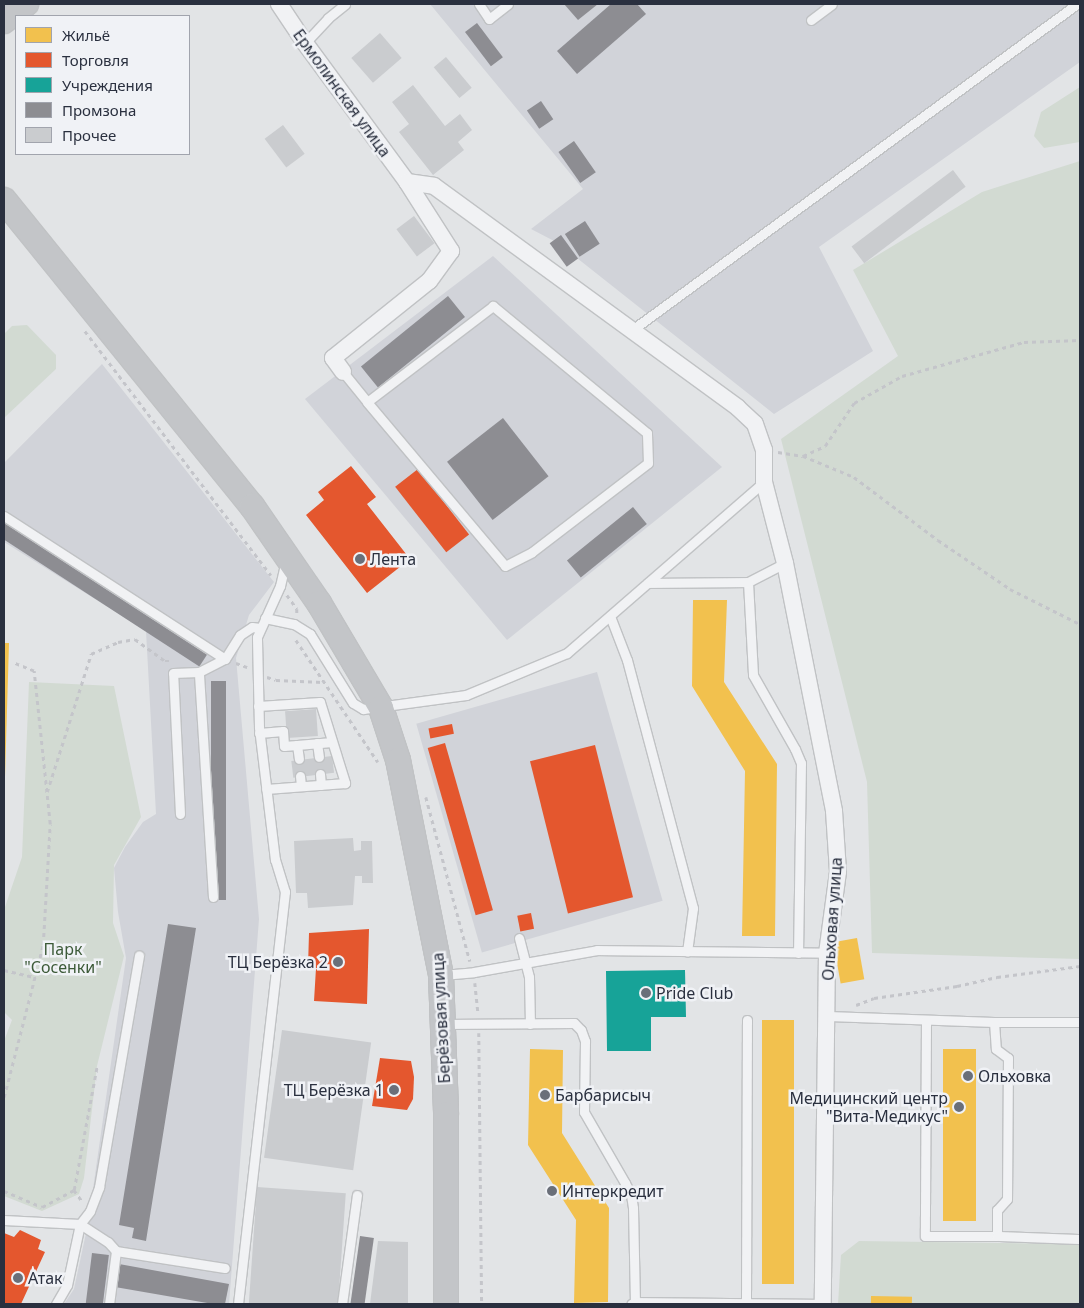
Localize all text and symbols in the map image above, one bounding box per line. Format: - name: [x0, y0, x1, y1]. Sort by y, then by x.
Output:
- legend: [15, 15, 190, 155]
- text: Жильё: [62, 25, 110, 45]
- street label: Ермолинская улица: [289, 25, 395, 161]
- text: Торговля: [62, 50, 129, 70]
- text: Учреждения: [62, 75, 153, 95]
- text: Промзона: [62, 100, 136, 120]
- text: Прочее: [62, 125, 116, 145]
- place label: Лента: [370, 549, 416, 569]
- marker: Лента: [354, 553, 366, 565]
- street label: Ольховая улица: [818, 857, 846, 981]
- park label: Парк "Сосенки": [24, 939, 102, 977]
- place label: ТЦ Берёзка 2: [228, 952, 328, 972]
- street label: Берёзовая улица: [428, 952, 454, 1084]
- marker: ТЦ Берёзка 2: [332, 956, 344, 968]
- place label: Pride Club: [656, 983, 733, 1003]
- marker: Pride Club: [640, 987, 652, 999]
- place label: Ольховка: [978, 1066, 1051, 1086]
- marker: Ольховка: [962, 1070, 974, 1082]
- place label: ТЦ Берёзка 1: [284, 1080, 384, 1100]
- marker: ТЦ Берёзка 1: [388, 1084, 400, 1096]
- place label: Барбарисыч: [555, 1085, 651, 1105]
- place label: Медицинский центр "Вита-Медикус": [790, 1088, 948, 1126]
- marker: Барбарисыч: [539, 1089, 551, 1101]
- marker: Медицинский центр "Вита-Медикус": [952, 1100, 966, 1114]
- place label: Интеркредит: [562, 1181, 664, 1201]
- marker: Интеркредит: [546, 1185, 558, 1197]
- place label: Атак: [28, 1268, 63, 1288]
- marker: Атак: [12, 1272, 24, 1284]

